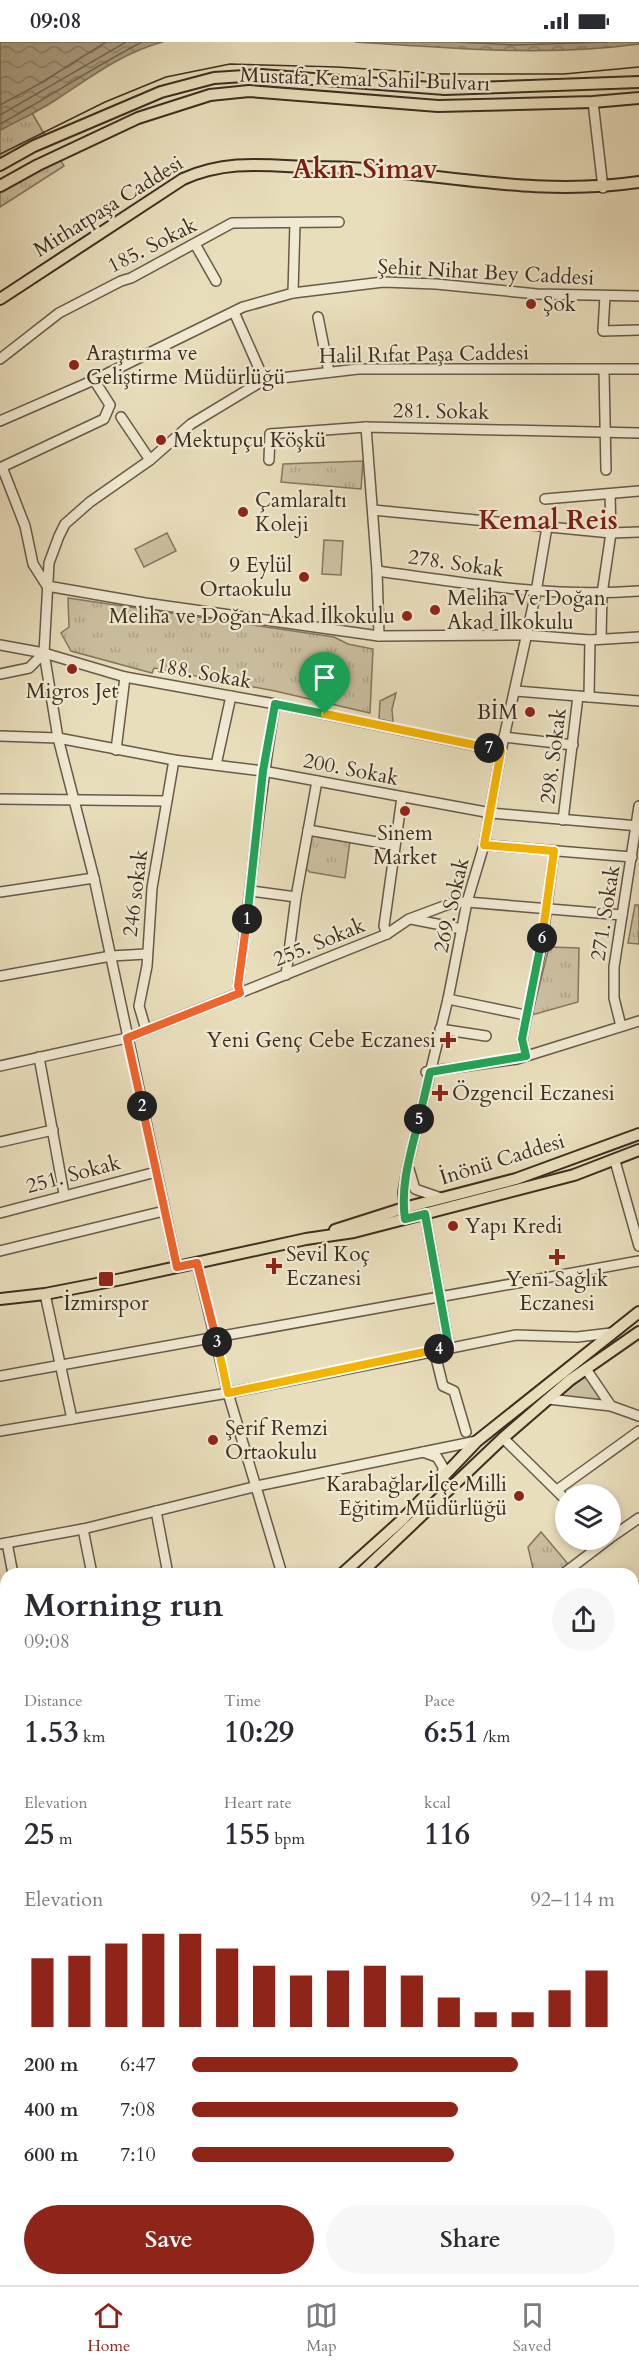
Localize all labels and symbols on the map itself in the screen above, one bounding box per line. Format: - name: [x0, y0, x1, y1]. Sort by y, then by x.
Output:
- street label: Mustafa Kemal Sahil Bulvarı: [239, 61, 491, 98]
- street label: Mithatpaşa Caddesi: [28, 149, 189, 264]
- district label: Akın Simav: [292, 151, 438, 188]
- street label: 185. Sokak: [103, 210, 203, 280]
- street label: Şehit Nihat Bey Caddesi: [377, 252, 595, 293]
- place label: Şok: [543, 290, 577, 319]
- marker: Şok: [524, 297, 538, 311]
- street label: Halil Rıfat Paşa Caddesi: [319, 338, 529, 371]
- place label: Araştırma ve Geliştirme Müdürlüğü: [86, 339, 285, 392]
- marker: Araştırma ve Geliştirme Müdürlüğü: [67, 358, 81, 372]
- street label: 281. Sokak: [392, 396, 490, 427]
- place label: Mektupçu Köşkü: [173, 426, 326, 455]
- marker: Mektupçu Köşkü: [154, 433, 168, 447]
- place label: Çamlaraltı Koleji: [255, 486, 347, 539]
- district label: Kemal Reis: [478, 502, 618, 539]
- marker: Çamlaraltı Koleji: [236, 505, 250, 519]
- street label: 278. Sokak: [406, 542, 507, 585]
- place label: 9 Eylül Ortaokulu: [199, 551, 292, 604]
- marker: 9 Eylül Ortaokulu: [297, 570, 311, 584]
- place label: Meliha Ve Doğan Akad İlkokulu: [447, 584, 606, 637]
- place label: Meliha ve Doğan Akad İlkokulu: [109, 602, 395, 631]
- marker: Meliha Ve Doğan Akad İlkokulu: [428, 603, 442, 617]
- marker: Meliha ve Doğan Akad İlkokulu: [400, 609, 414, 623]
- street label: 188. Sokak: [154, 651, 255, 696]
- pin: [299, 652, 350, 714]
- marker: Migros Jet: [65, 662, 79, 676]
- place label: Migros Jet: [26, 677, 119, 706]
- place label: BİM: [477, 698, 518, 727]
- marker: BİM: [523, 705, 537, 719]
- street label: 298. Sokak: [533, 706, 574, 806]
- pin: 7: [474, 733, 504, 763]
- street label: 200. Sokak: [301, 746, 402, 793]
- marker: Sinem Market: [398, 804, 412, 818]
- place label: Sinem Market: [373, 819, 437, 872]
- street label: 246 sokak: [116, 847, 155, 938]
- street label: 269. Sokak: [426, 854, 477, 955]
- street label: 271. Sokak: [584, 862, 627, 963]
- pin: 1: [232, 904, 262, 934]
- street label: 255. Sokak: [269, 911, 370, 974]
- pin: 6: [527, 923, 557, 953]
- place label: Yeni Genç Cebe Eczanesi: [207, 1026, 436, 1055]
- marker: Yeni Genç Cebe Eczanesi: [441, 1033, 455, 1047]
- place label: Özgencil Eczanesi: [452, 1079, 615, 1108]
- marker: Özgencil Eczanesi: [433, 1086, 447, 1100]
- pin: 2: [127, 1091, 157, 1121]
- pin: 5: [404, 1104, 434, 1134]
- street label: İnönü Caddesi: [436, 1127, 568, 1192]
- street label: 251. Sokak: [23, 1148, 124, 1201]
- place label: Yapı Kredi: [465, 1212, 562, 1241]
- marker: Yapı Kredi: [446, 1219, 460, 1233]
- place label: Sevil Koç Eczanesi: [286, 1240, 370, 1293]
- marker: Yeni Sağlık Eczanesi: [550, 1250, 564, 1264]
- marker: Sevil Koç Eczanesi: [267, 1259, 281, 1273]
- place label: Yeni Sağlık Eczanesi: [506, 1265, 609, 1318]
- marker: İzmirspor: [97, 1270, 115, 1288]
- place label: İzmirspor: [63, 1289, 149, 1318]
- pin: 3: [202, 1327, 232, 1357]
- pin: 4: [424, 1334, 454, 1364]
- place label: Şerif Remzi Ortaokulu: [225, 1414, 328, 1467]
- marker: Şerif Remzi Ortaokulu: [206, 1433, 220, 1447]
- place label: Karabağlar İlçe Milli Eğitim Müdürlüğü: [326, 1470, 507, 1523]
- marker: Karabağlar İlçe Milli Eğitim Müdürlüğü: [512, 1489, 526, 1503]

